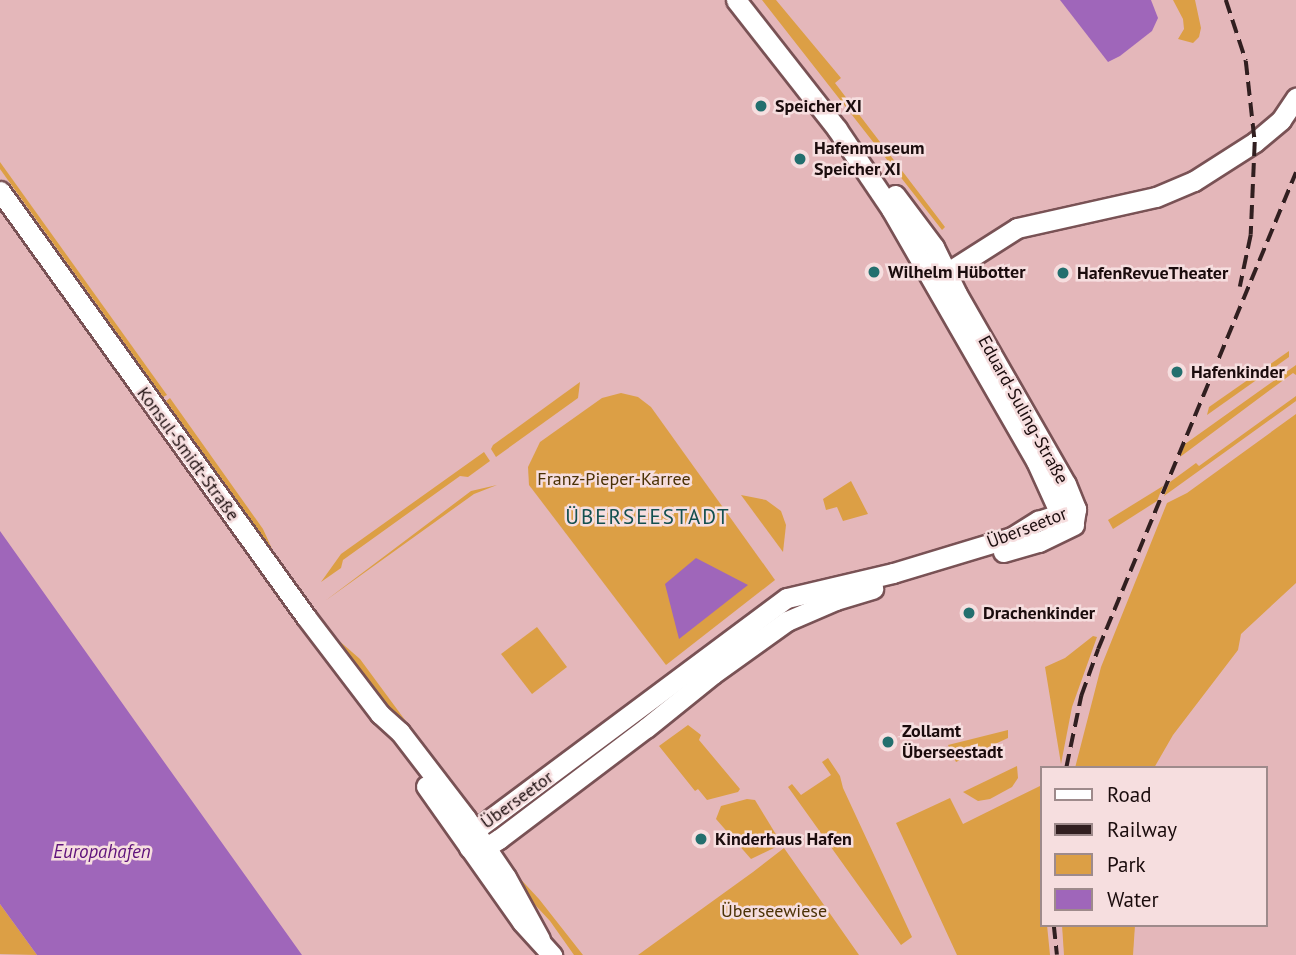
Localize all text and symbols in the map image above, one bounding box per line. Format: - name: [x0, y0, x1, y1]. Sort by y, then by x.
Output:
- place label: Speicher XI: [775, 95, 862, 117]
- marker: Speicher XI: [753, 98, 769, 114]
- place label: Hafenmuseum Speicher XI: [814, 138, 924, 180]
- marker: Hafenmuseum Speicher XI: [792, 151, 808, 167]
- place label: Wilhelm Hübotter: [888, 261, 1025, 283]
- place label: HafenRevueTheater: [1077, 262, 1228, 284]
- marker: Wilhelm Hübotter: [866, 264, 882, 280]
- marker: HafenRevueTheater: [1055, 265, 1071, 281]
- street label: Eduard-Suling-Straße: [973, 332, 1073, 488]
- place label: Hafenkinder: [1191, 361, 1285, 383]
- marker: Hafenkinder: [1169, 364, 1185, 380]
- street label: Konsul-Smidt-Straße: [132, 383, 244, 525]
- park label: Franz-Pieper-Karree: [537, 468, 691, 490]
- street label: Überseetor: [984, 503, 1070, 553]
- district label: ÜBERSEESTADT: [567, 504, 729, 530]
- place label: Drachenkinder: [983, 602, 1095, 624]
- marker: Drachenkinder: [961, 605, 977, 621]
- place label: Zollamt Überseestadt: [902, 721, 1003, 764]
- marker: Zollamt Überseestadt: [880, 734, 896, 750]
- legend: [1040, 766, 1268, 927]
- street label: Überseetor: [477, 767, 557, 833]
- text: Road: [1107, 781, 1151, 808]
- text: Railway: [1107, 816, 1177, 843]
- place label: Kinderhaus Hafen: [715, 828, 852, 850]
- marker: Kinderhaus Hafen: [693, 831, 709, 847]
- water label: Europahafen: [53, 841, 151, 863]
- text: Park: [1107, 851, 1146, 878]
- text: Water: [1107, 886, 1159, 913]
- park label: Überseewiese: [721, 900, 827, 922]

